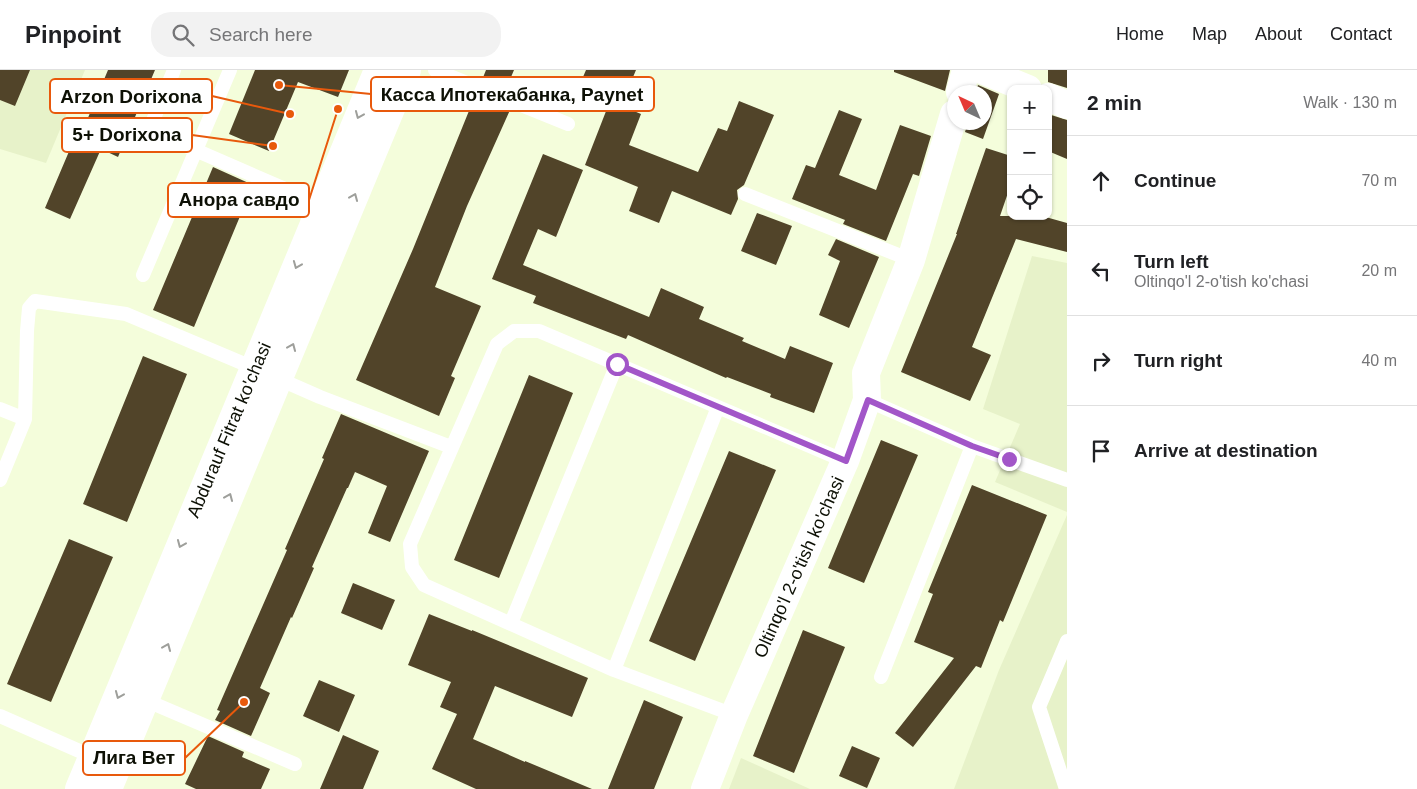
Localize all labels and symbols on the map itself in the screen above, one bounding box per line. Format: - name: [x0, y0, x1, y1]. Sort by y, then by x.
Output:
- callout: Касса Ипотекабанка, Paynet: [371, 77, 654, 111]
- callout: Arzon Dorixona: [50, 79, 212, 113]
- text: Касса Ипотекабанка, Paynet: [381, 84, 644, 105]
- north arrow: [947, 85, 992, 130]
- text: Arzon Dorixona: [60, 86, 202, 107]
- one-way arrow: [355, 110, 366, 119]
- callout: 5+ Dorixona: [62, 118, 192, 152]
- text: 5+ Dorixona: [72, 124, 182, 145]
- callout: Анора савдо: [168, 183, 309, 217]
- text: Анора савдо: [179, 189, 299, 210]
- one-way arrow: [348, 193, 358, 202]
- one-way arrow: [292, 260, 303, 269]
- street label: Abdurauf Fitrat ko'chasi: [183, 339, 275, 521]
- one-way arrow: [285, 343, 296, 352]
- route start: [606, 353, 629, 376]
- route end: [998, 448, 1021, 471]
- street label: Oltinqo'l 2-o'tish ko'chasi: [750, 473, 848, 661]
- one-way arrow: [223, 493, 234, 502]
- one-way arrow: [177, 540, 187, 548]
- one-way arrow: [161, 643, 171, 652]
- one-way arrow: [114, 690, 124, 698]
- callout: Лига Вет: [83, 741, 185, 775]
- text: Лига Вет: [93, 747, 175, 768]

